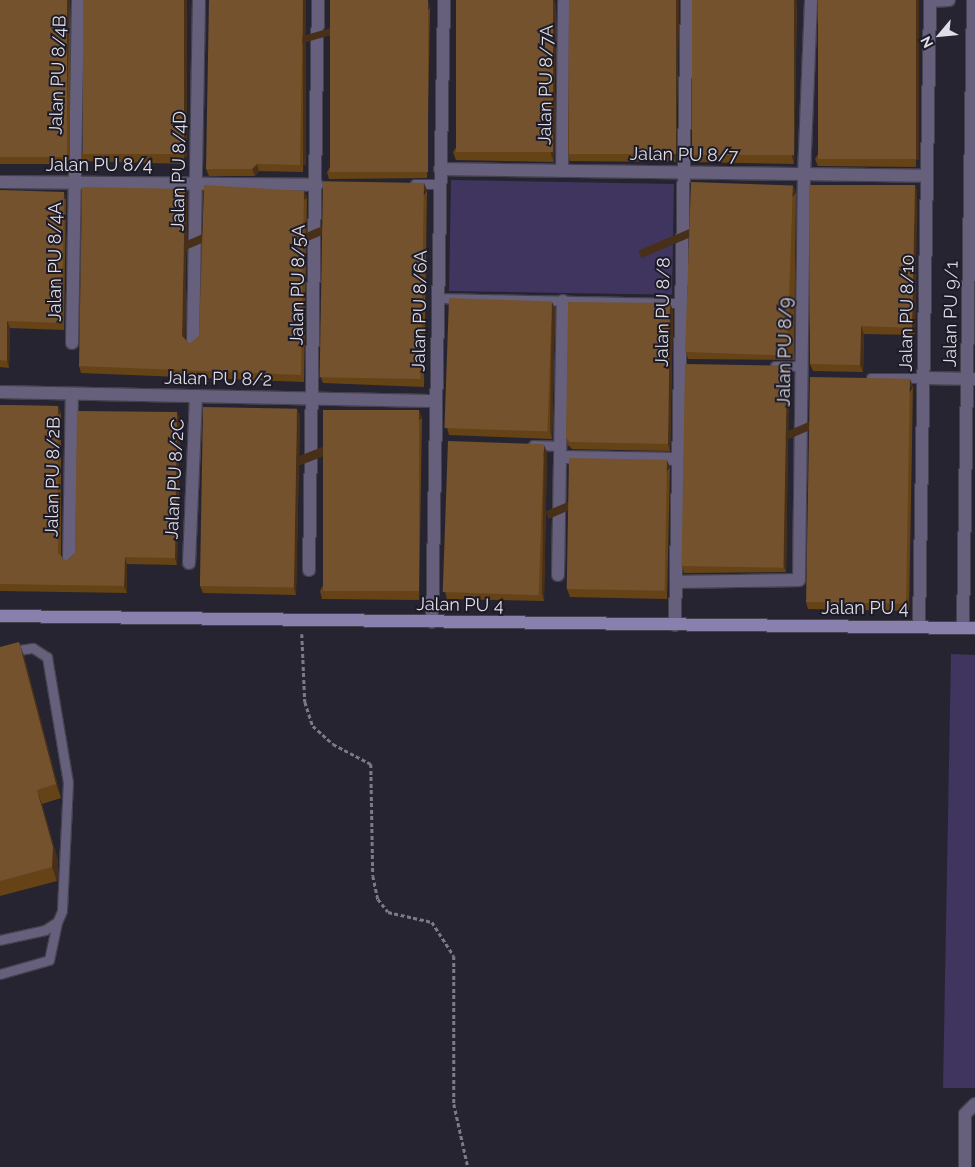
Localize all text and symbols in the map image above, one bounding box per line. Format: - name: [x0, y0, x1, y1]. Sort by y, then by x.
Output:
- north arrow: [915, 10, 965, 60]
- street label: Jalan PU 8/4B: [45, 15, 71, 135]
- street label: Jalan PU 8/7A: [534, 25, 558, 145]
- text: N: [917, 34, 936, 51]
- street label: Jalan PU 8/4D: [167, 111, 191, 231]
- street label: Jalan PU 8/7: [629, 143, 739, 167]
- street label: Jalan PU 8/4: [45, 154, 153, 176]
- street label: Jalan PU 8/4A: [44, 202, 66, 322]
- street label: Jalan PU 8/5A: [286, 225, 310, 345]
- street label: Jalan PU 8/6A: [408, 250, 432, 372]
- street label: Jalan PU 8/10: [895, 254, 919, 372]
- street label: Jalan PU 8/8: [651, 257, 675, 367]
- street label: Jalan PU 9/1: [939, 261, 963, 367]
- street label: Jalan PU 8/9: [773, 297, 797, 407]
- street label: Jalan PU 8/2: [164, 367, 272, 391]
- street label: Jalan PU 8/2B: [41, 417, 65, 537]
- street label: Jalan PU 8/2C: [161, 418, 189, 540]
- street label: Jalan PU 4: [416, 593, 504, 617]
- street label: Jalan PU 4: [821, 597, 909, 619]

